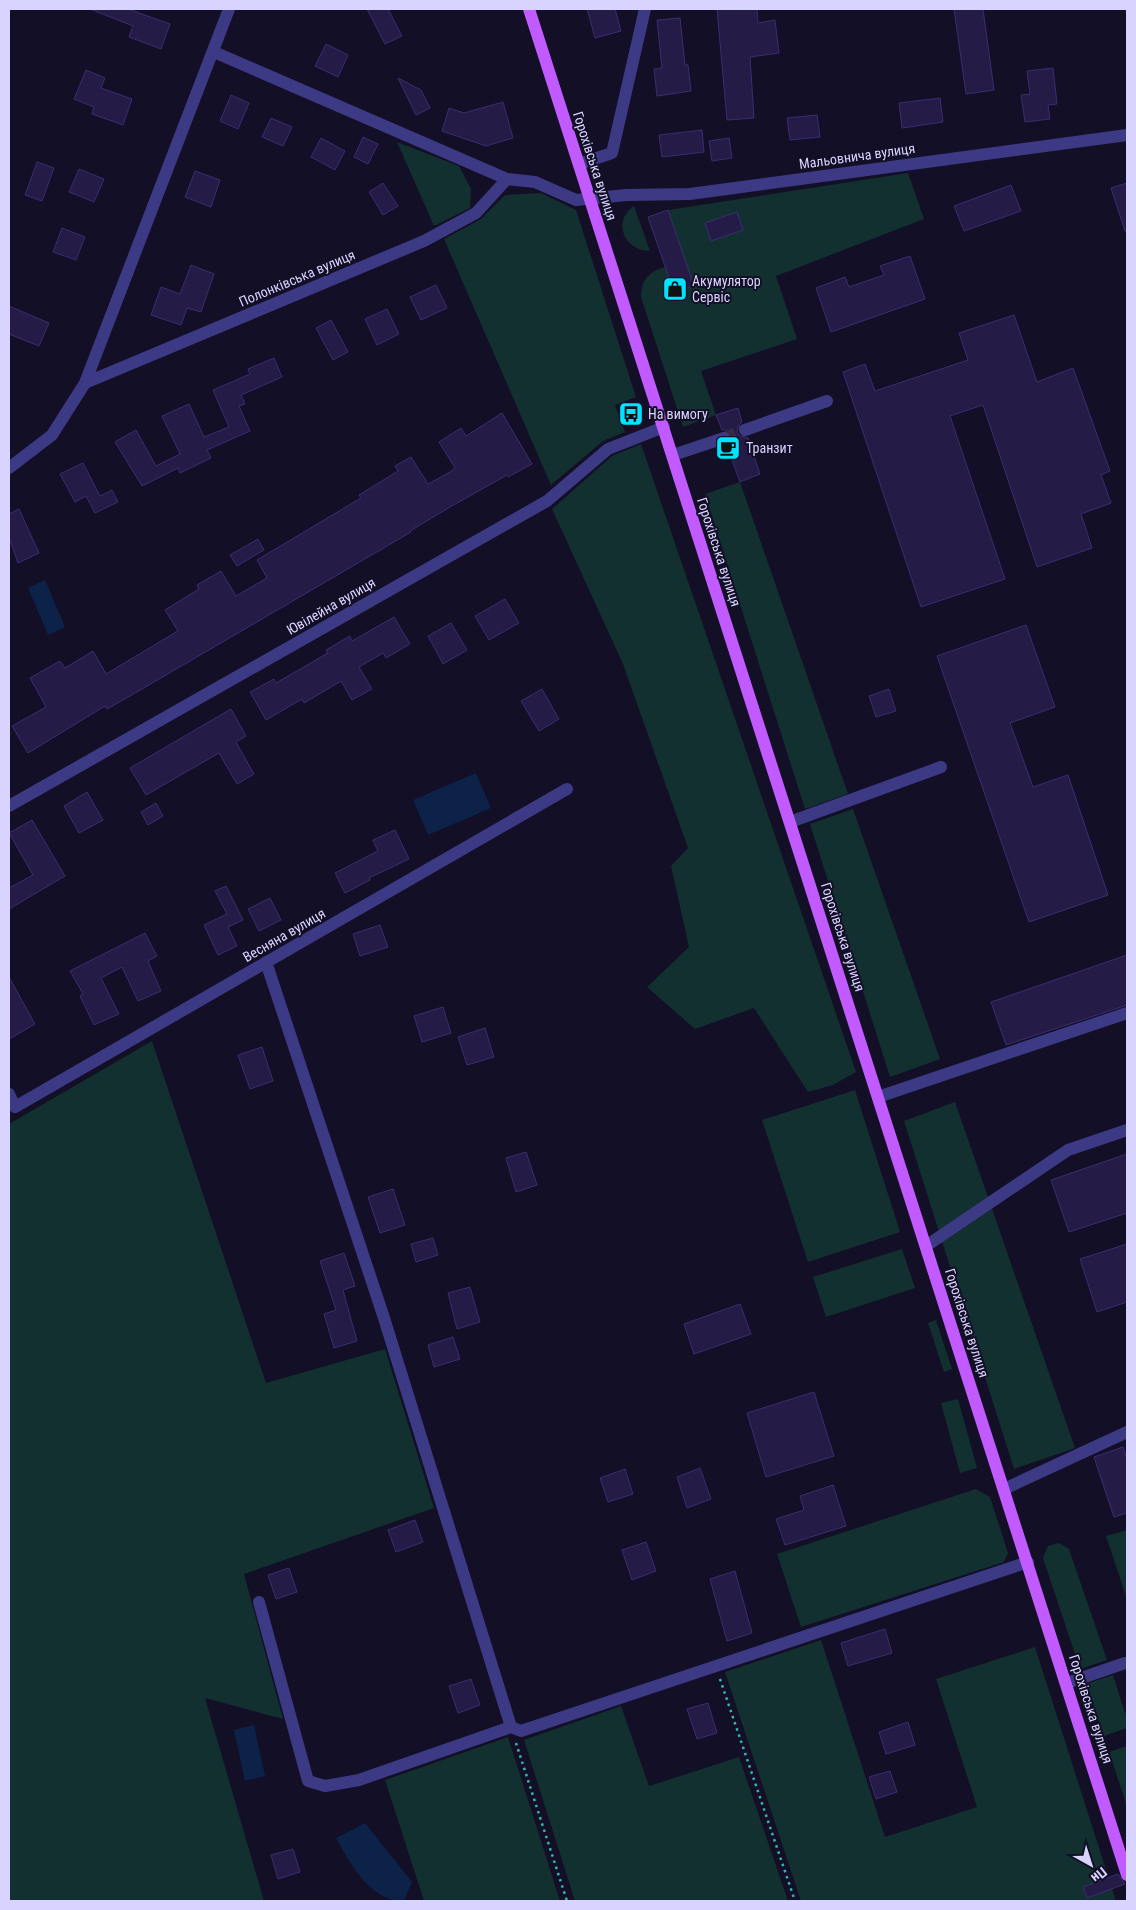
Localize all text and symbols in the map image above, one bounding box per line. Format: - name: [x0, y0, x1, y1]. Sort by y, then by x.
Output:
- street label: Горохівська вулиця: [570, 110, 620, 222]
- street label: Мальовнича вулиця: [798, 140, 916, 172]
- street label: Полонківська вулиця: [236, 246, 358, 310]
- place label: Акумулятор Сервіс: [692, 273, 761, 305]
- shop icon: Акумулятор Сервіс: [662, 276, 688, 302]
- bus stop icon: На вимогу: [618, 401, 644, 427]
- place label: На вимогу: [648, 406, 708, 422]
- cafe icon: Транзит: [715, 435, 741, 461]
- place label: Транзит: [746, 440, 793, 456]
- street label: Горохівська вулиця: [694, 496, 744, 608]
- street label: Ювілейна вулиця: [284, 574, 378, 638]
- street label: Горохівська вулиця: [818, 881, 868, 993]
- street label: Весняна вулиця: [240, 905, 328, 965]
- street label: Горохівська вулиця: [942, 1267, 992, 1379]
- street label: Горохівська вулиця: [1066, 1653, 1116, 1765]
- north arrow: [1066, 1840, 1116, 1890]
- text: Пн: [1088, 1864, 1110, 1886]

